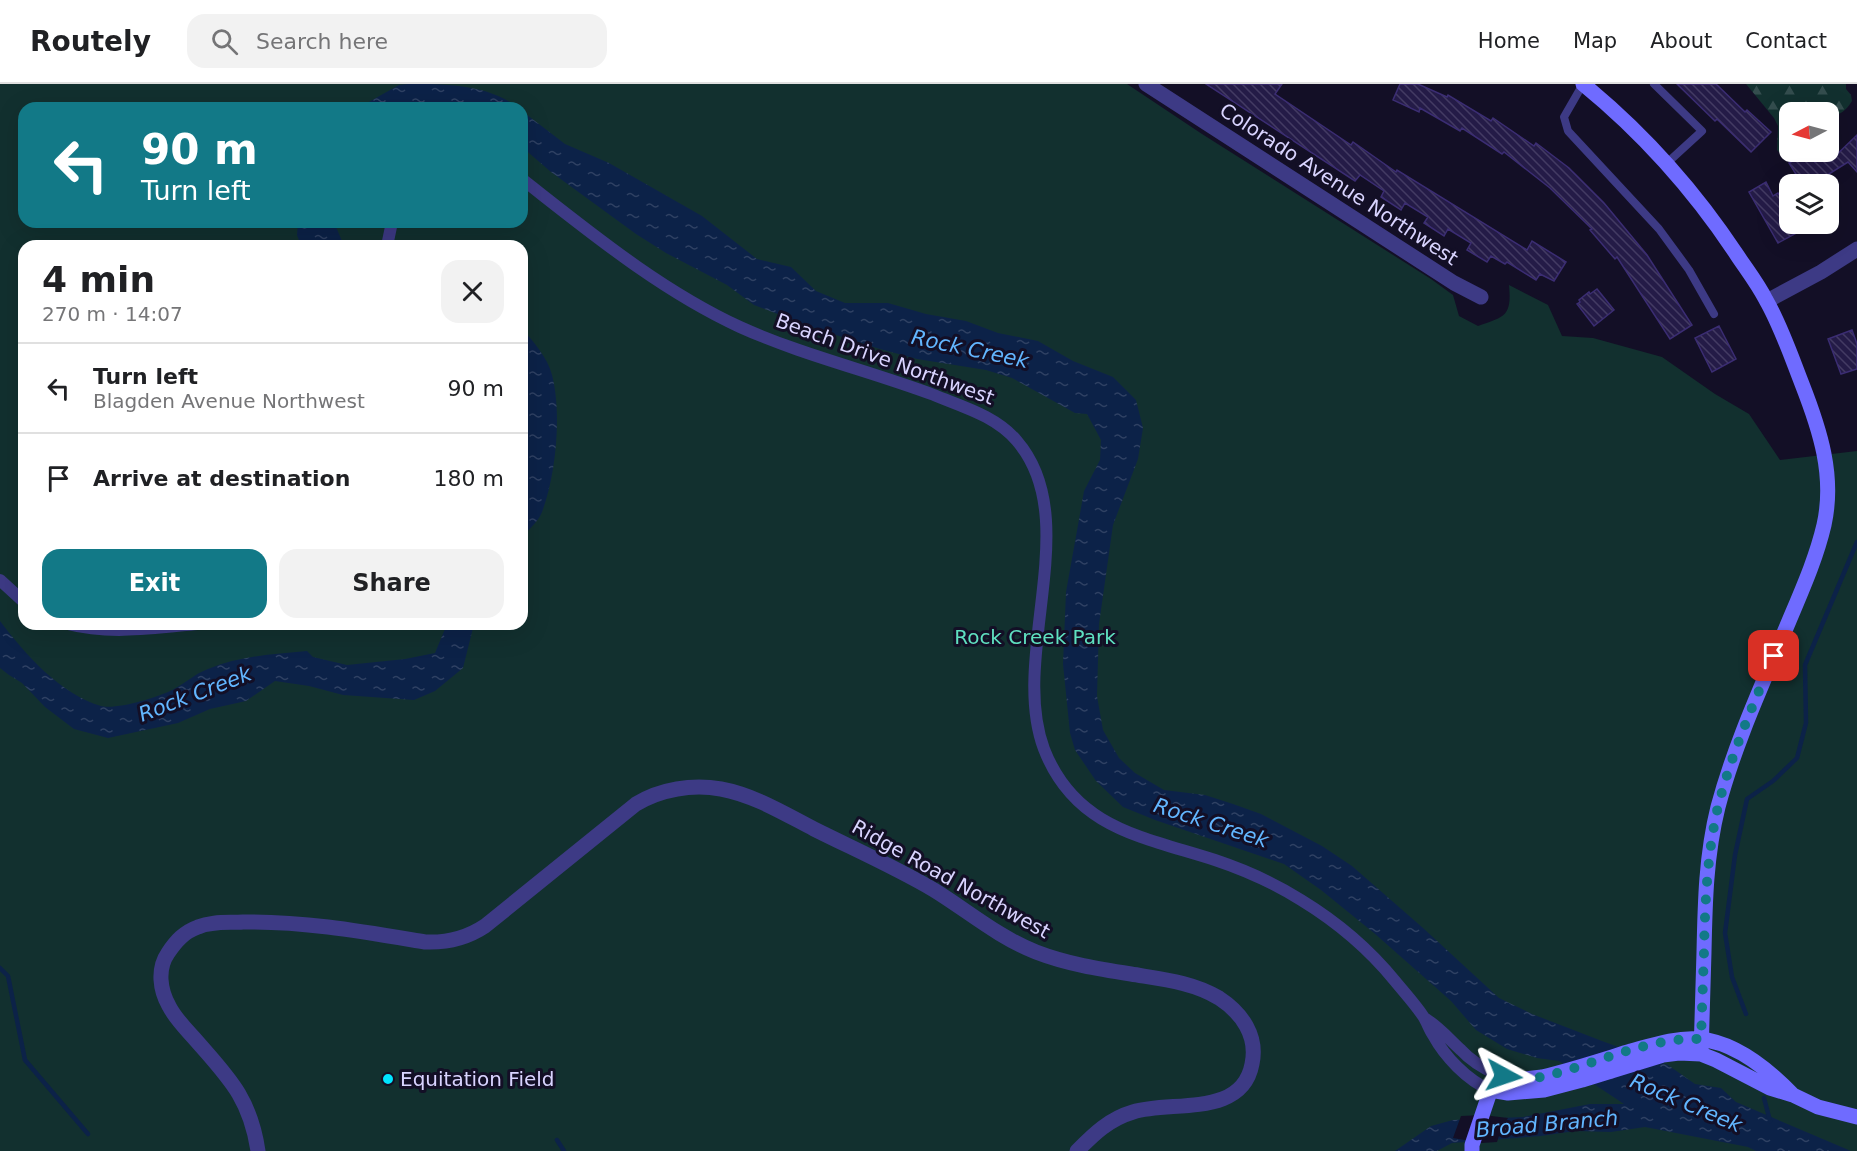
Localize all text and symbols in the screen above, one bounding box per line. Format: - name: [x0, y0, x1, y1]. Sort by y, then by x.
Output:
- search box: [187, 14, 607, 68]
- text: Routely: [30, 25, 151, 58]
- icon: search: [208, 25, 241, 58]
- text: Search here: [256, 29, 388, 54]
- text: Home: [1478, 29, 1540, 53]
- text: Map: [1573, 29, 1617, 53]
- text: About: [1650, 29, 1712, 53]
- text: Contact: [1745, 29, 1827, 53]
- street label: Colorado Avenue Northwest: [1215, 98, 1463, 270]
- north arrow: [1779, 102, 1839, 162]
- map controls: [1779, 102, 1839, 234]
- text: 90 m: [141, 125, 258, 174]
- icon: left: [42, 126, 120, 204]
- button: layers: [1779, 174, 1839, 234]
- text: Turn left: [141, 175, 251, 206]
- text: 4 min: [42, 259, 155, 300]
- button: close: [441, 260, 504, 323]
- text: 270 m · 14:07: [42, 302, 183, 326]
- street label: Beach Drive Northwest: [772, 308, 998, 410]
- water label: Rock Creek: [909, 325, 1032, 373]
- text: Turn left: [93, 364, 198, 389]
- icon: left: [42, 372, 75, 405]
- text: 90 m: [448, 376, 504, 401]
- text: Blagden Avenue Northwest: [93, 389, 365, 413]
- icon: arrive: [42, 462, 75, 495]
- text: Arrive at destination: [93, 466, 350, 491]
- text: 180 m: [434, 466, 504, 491]
- button: Exit: [42, 549, 267, 618]
- button: Share: [279, 549, 504, 618]
- park label: Rock Creek Park: [954, 625, 1116, 649]
- pin: [1748, 630, 1799, 681]
- icon: arrive: [1757, 639, 1790, 672]
- water label: Rock Creek: [135, 661, 256, 727]
- water label: Rock Creek: [1151, 793, 1272, 853]
- street label: Ridge Road Northwest: [848, 814, 1054, 944]
- position arrow: [1472, 1044, 1536, 1108]
- place label: Equitation Field: [400, 1067, 555, 1091]
- water label: Rock Creek: [1626, 1069, 1746, 1138]
- marker: Equitation Field: [381, 1072, 395, 1086]
- water label: Broad Branch: [1475, 1106, 1619, 1142]

